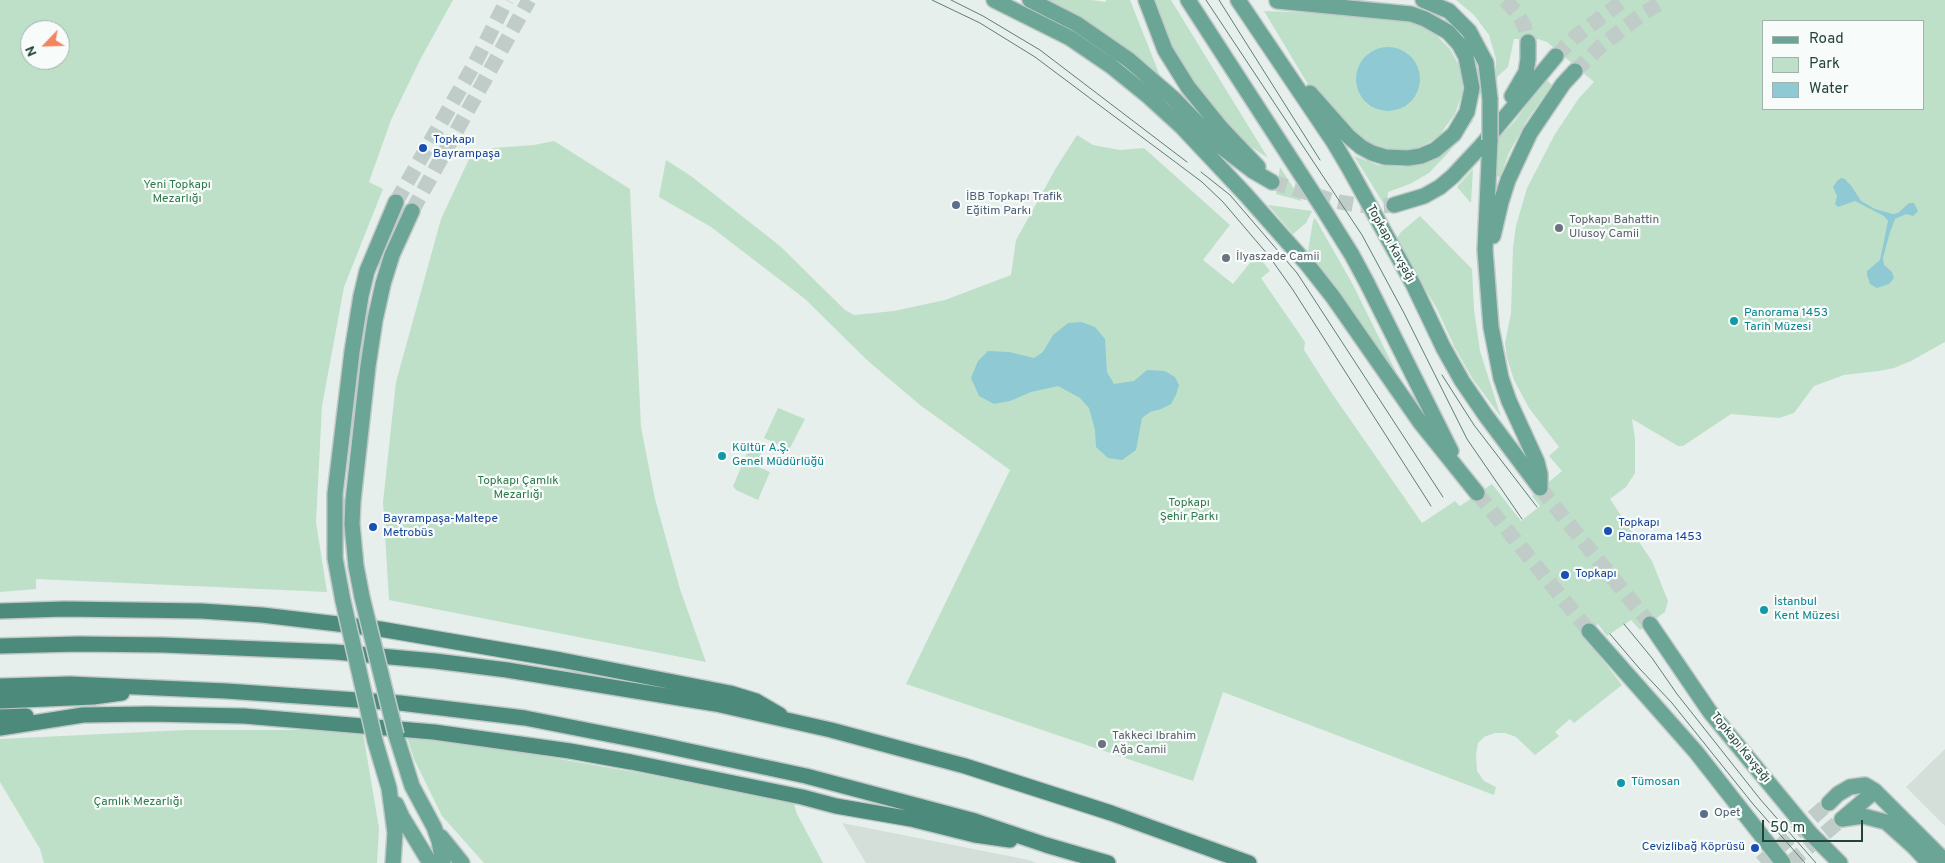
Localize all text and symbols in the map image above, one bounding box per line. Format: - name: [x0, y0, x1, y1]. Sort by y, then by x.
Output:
- north arrow: [20, 20, 70, 70]
- legend: [1762, 20, 1925, 110]
- text: Road: [1809, 30, 1844, 49]
- text: N: [22, 43, 42, 59]
- text: Park: [1809, 55, 1840, 74]
- text: Water: [1809, 80, 1848, 99]
- place label: Topkapı Bayrampaşa: [433, 134, 500, 162]
- marker: Topkapı Bayrampaşa: [417, 142, 429, 154]
- park label: Yeni Topkapı Mezarlığı: [143, 179, 211, 207]
- place label: İBB Topkapı Trafik Eğitim Parkı: [966, 191, 1062, 219]
- marker: İBB Topkapı Trafik Eğitim Parkı: [950, 199, 962, 211]
- street label: Topkapı Kavşağı: [1363, 203, 1417, 285]
- place label: Topkapı Bahattin Ulusoy Camii: [1569, 214, 1659, 242]
- marker: Topkapı Bahattin Ulusoy Camii: [1553, 222, 1565, 234]
- place label: İlyaszade Camii: [1236, 251, 1320, 265]
- marker: İlyaszade Camii: [1220, 252, 1232, 264]
- place label: Panorama 1453 Tarih Müzesi: [1744, 307, 1828, 335]
- marker: Panorama 1453 Tarih Müzesi: [1728, 315, 1740, 327]
- place label: Kültür A.Ş. Genel Müdürlüğü: [732, 442, 824, 470]
- marker: Kültür A.Ş. Genel Müdürlüğü: [716, 450, 728, 462]
- park label: Topkapı Çamlık Mezarlığı: [477, 475, 559, 503]
- park label: Topkapı Şehir Parkı: [1160, 497, 1218, 525]
- place label: Bayrampaşa-Maltepe Metrobüs: [383, 513, 498, 541]
- place label: Topkapı Panorama 1453: [1618, 517, 1702, 545]
- marker: Bayrampaşa-Maltepe Metrobüs: [367, 521, 379, 533]
- marker: Topkapı Panorama 1453: [1602, 525, 1614, 537]
- place label: Topkapı: [1575, 568, 1617, 582]
- marker: Topkapı: [1559, 569, 1571, 581]
- place label: İstanbul Kent Müzesi: [1774, 596, 1839, 624]
- marker: İstanbul Kent Müzesi: [1758, 604, 1770, 616]
- street label: Topkapı Kavşağı: [1707, 710, 1773, 786]
- place label: Takkeci Ibrahim Ağa Camii: [1112, 730, 1196, 758]
- marker: Takkeci Ibrahim Ağa Camii: [1096, 738, 1108, 750]
- place label: Tümosan: [1631, 776, 1680, 790]
- marker: Tümosan: [1615, 777, 1627, 789]
- park label: Çamlık Mezarlığı: [93, 796, 183, 810]
- place label: Opet: [1714, 807, 1741, 821]
- marker: Opet: [1698, 808, 1710, 820]
- scale bar: [1765, 810, 1866, 842]
- text: 50 m: [1770, 819, 1805, 838]
- place label: Cevizlibağ Köprüsü: [1642, 841, 1745, 855]
- marker: Cevizlibağ Köprüsü: [1749, 842, 1761, 854]

